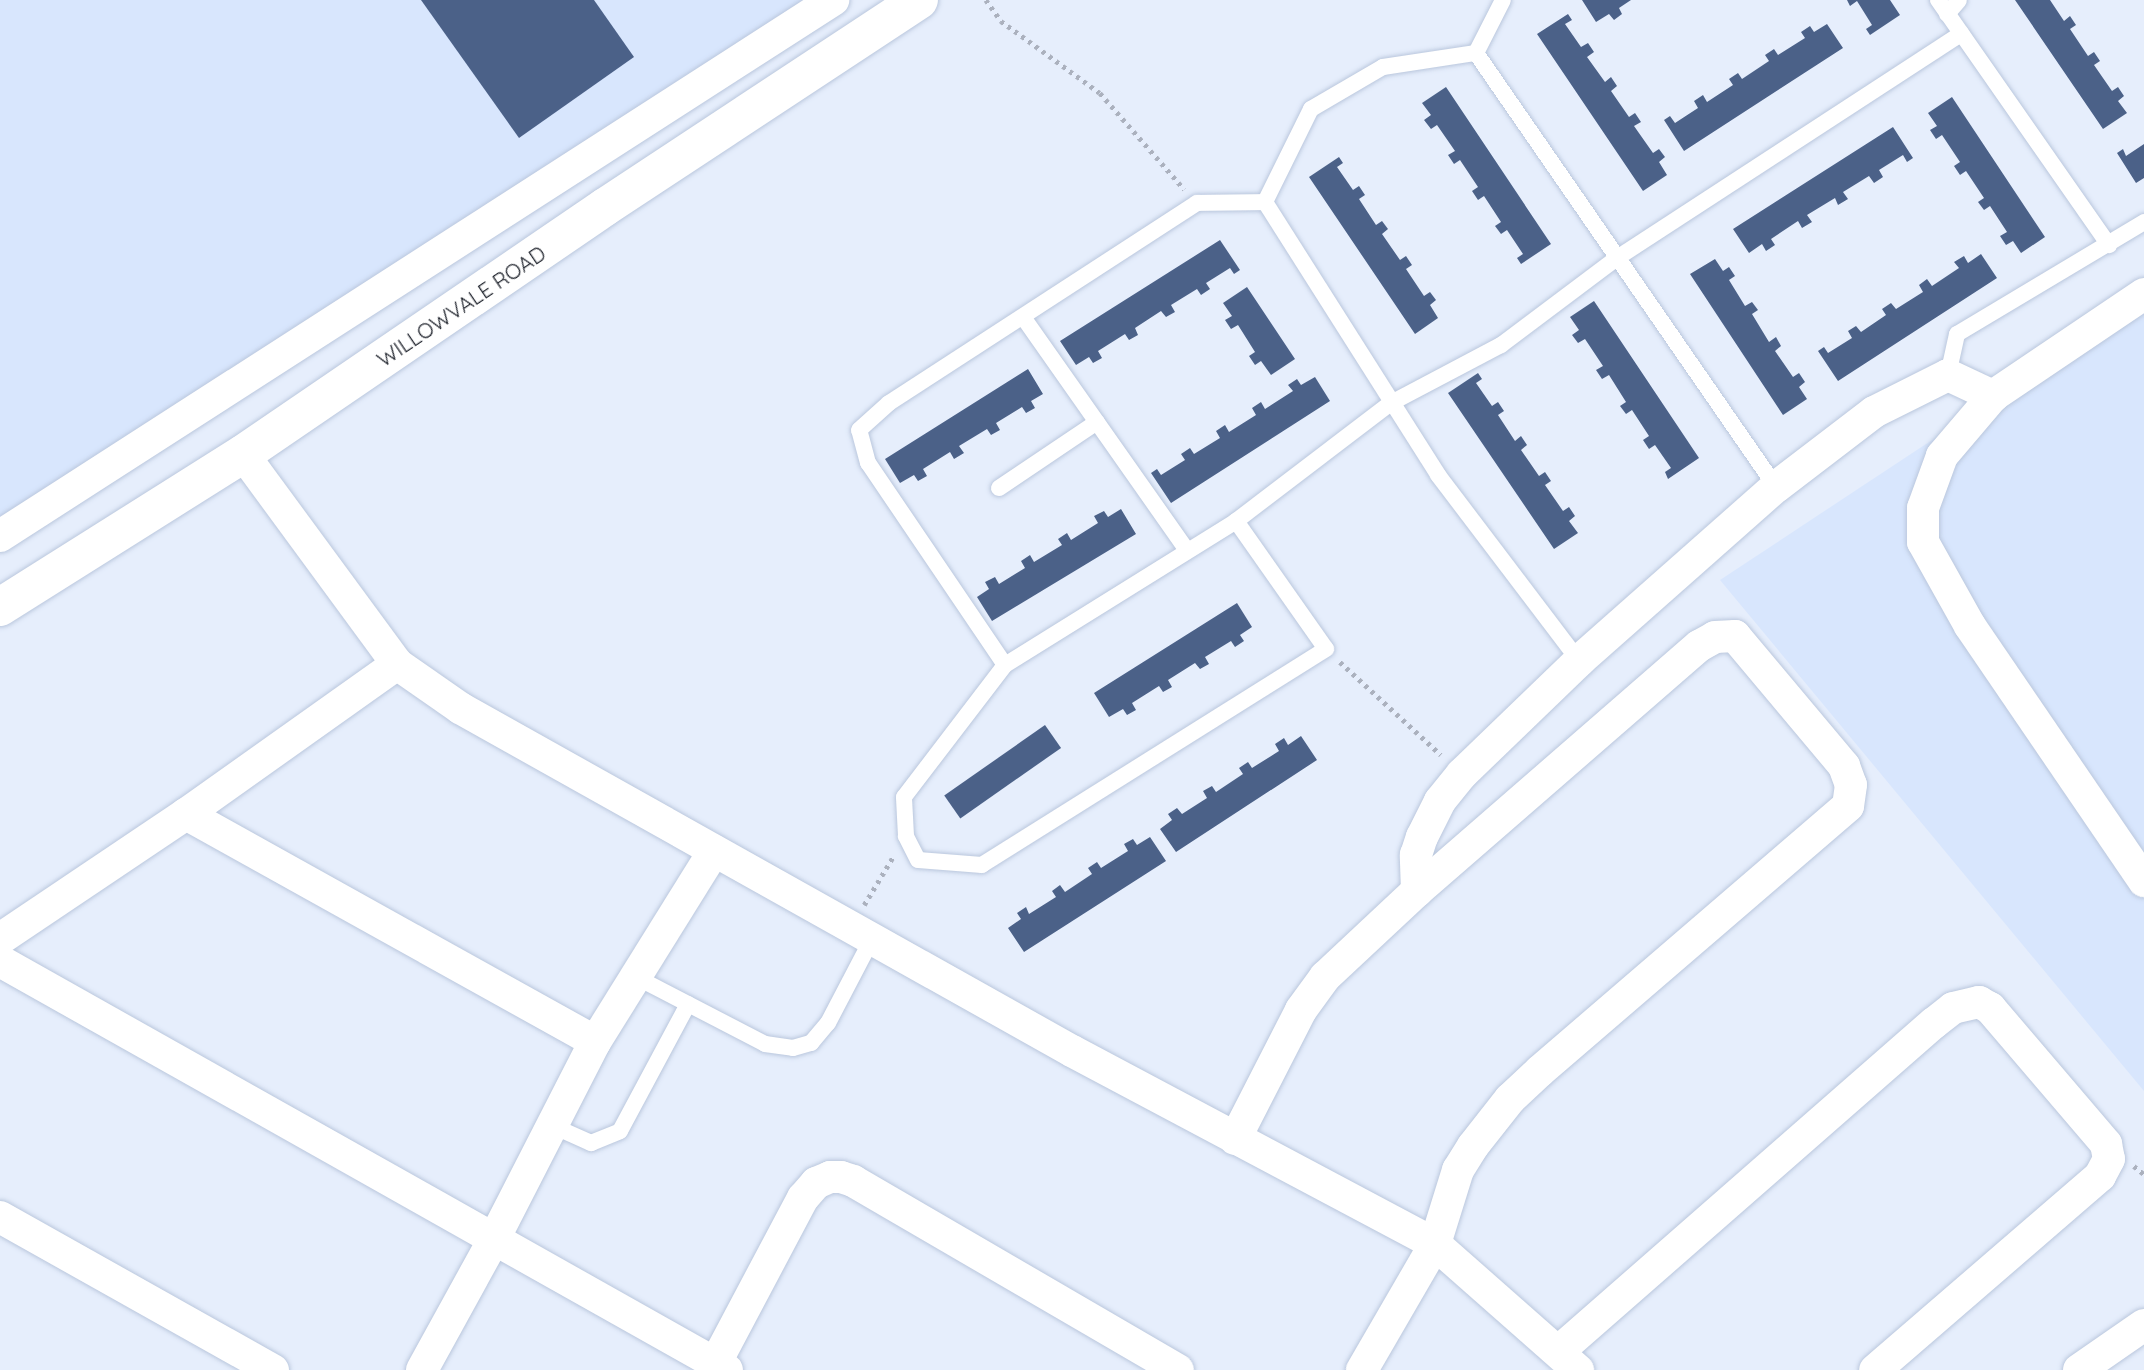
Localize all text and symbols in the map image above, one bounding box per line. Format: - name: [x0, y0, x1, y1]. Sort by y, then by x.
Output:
- street label: WILLOWVALE ROAD: [372, 240, 550, 372]

